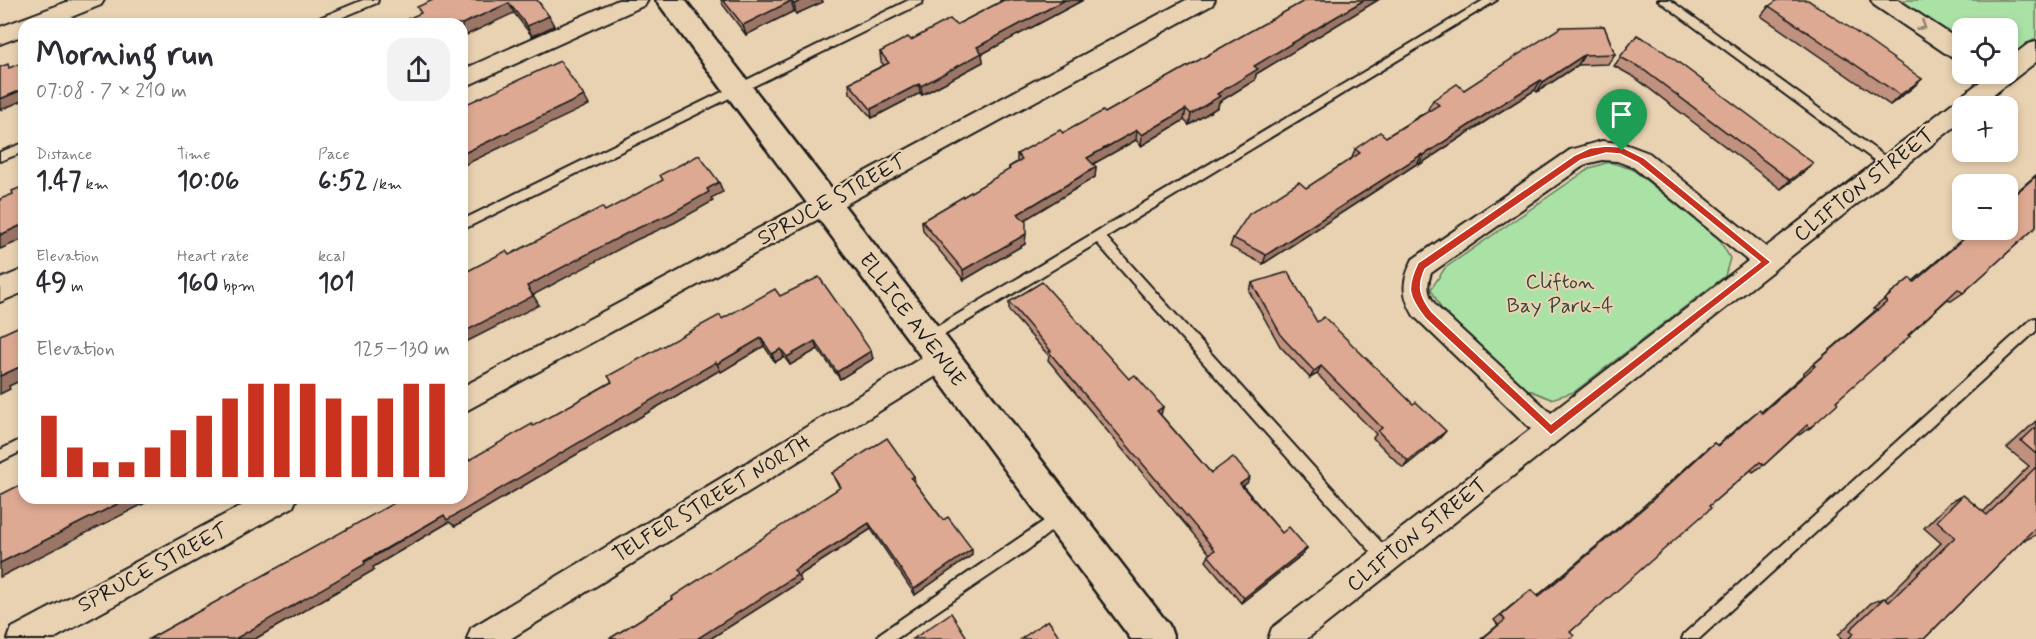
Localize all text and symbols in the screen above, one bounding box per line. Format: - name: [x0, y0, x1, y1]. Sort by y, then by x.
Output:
- map controls: [1952, 18, 2018, 240]
- button: locate: [1952, 18, 2018, 84]
- one-way arrow: [1916, 19, 1926, 31]
- text: Morning run: [36, 33, 214, 77]
- button: share: [387, 38, 450, 101]
- text: 07:08 · 7 × 210 m: [36, 78, 187, 105]
- pin: [1596, 89, 1647, 151]
- button: +: [1952, 96, 2018, 162]
- icon: arrive: [1605, 98, 1638, 131]
- street label: CLIFTON STREET: [1788, 122, 1940, 248]
- text: Distance: [36, 144, 92, 165]
- text: Time: [177, 144, 211, 165]
- text: Pace: [318, 144, 350, 165]
- street label: SPRUCE STREET: [753, 147, 912, 252]
- text: 1.47: [36, 165, 81, 199]
- text: 10:06: [177, 165, 239, 199]
- text: 6:52: [318, 165, 368, 199]
- text: km: [81, 174, 109, 195]
- text: /km: [368, 174, 402, 195]
- button: −: [1952, 174, 2018, 240]
- text: Elevation: [36, 246, 99, 267]
- text: Heart rate: [177, 246, 249, 267]
- text: kcal: [318, 246, 345, 267]
- street label: ELLICE AVENUE: [852, 247, 972, 393]
- text: 49: [36, 267, 67, 301]
- text: 160: [177, 267, 219, 301]
- text: 101: [318, 267, 355, 301]
- park label: Clifton Bay Park-4: [1507, 268, 1613, 320]
- text: m: [67, 276, 84, 297]
- text: bpm: [219, 276, 255, 297]
- text: Elevation: [36, 336, 115, 363]
- text: 125–130 m: [353, 336, 450, 363]
- street label: TELFER STREET NORTH: [608, 428, 817, 569]
- street label: CLIFTON STREET: [1341, 472, 1493, 598]
- street label: SPRUCE STREET: [73, 516, 233, 619]

